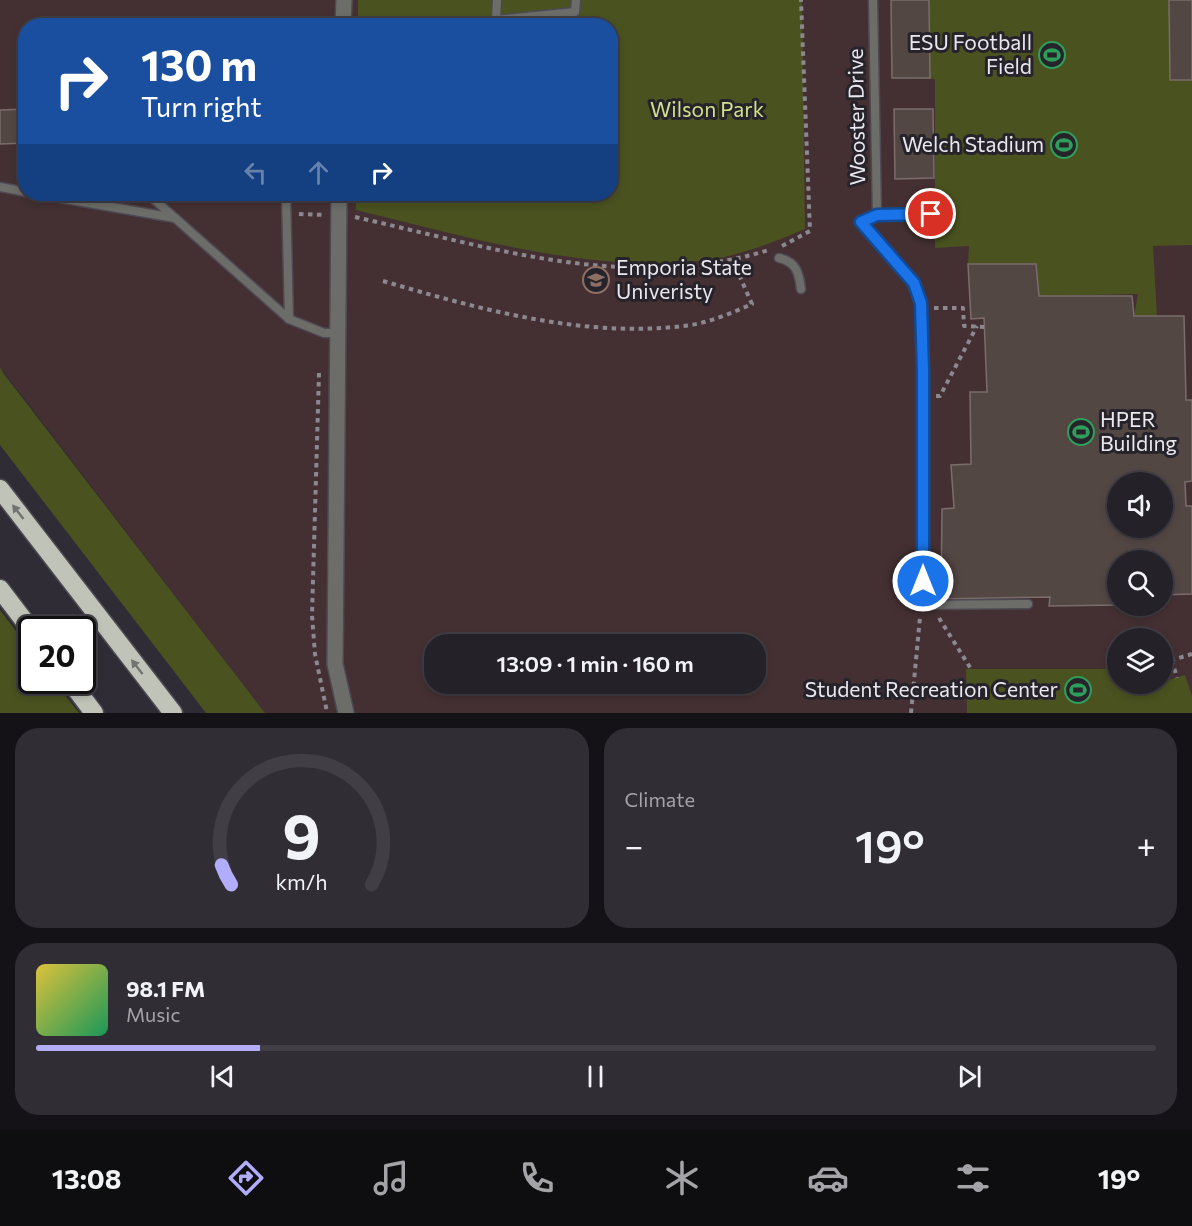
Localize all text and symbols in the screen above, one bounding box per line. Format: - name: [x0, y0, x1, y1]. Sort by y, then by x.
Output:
- place label: ESU Football Field: [909, 29, 1032, 78]
- text: 130 m: [141, 38, 257, 90]
- sports icon: ESU Football Field: [1037, 40, 1067, 70]
- icon: right: [42, 42, 120, 120]
- street label: Wooster Drive: [842, 48, 869, 186]
- text: Turn right: [141, 90, 261, 123]
- park label: Wilson Park: [650, 96, 764, 121]
- sports icon: Welch Stadium: [1049, 130, 1079, 160]
- place label: Welch Stadium: [902, 131, 1044, 156]
- icon: left: [239, 156, 272, 189]
- icon: ahead: [302, 156, 335, 189]
- icon: right: [365, 156, 398, 189]
- pin: [905, 188, 956, 239]
- icon: arrive: [914, 197, 947, 230]
- place label: Emporia State Univeristy: [616, 254, 752, 303]
- school or university icon: Emporia State Univeristy: [581, 265, 611, 295]
- place label: HPER Building: [1100, 406, 1177, 455]
- sports icon: HPER Building: [1066, 417, 1096, 447]
- map controls: [1107, 472, 1173, 694]
- button: sound: [1107, 472, 1173, 538]
- one-way arrow: [12, 505, 24, 520]
- position arrow: [891, 549, 955, 613]
- button: search: [1107, 550, 1173, 616]
- speed limit sign: 20: [18, 616, 96, 694]
- button: layers: [1107, 628, 1173, 694]
- text: 13:09 · 1 min · 160 m: [496, 650, 694, 677]
- one-way arrow: [131, 659, 143, 675]
- sports icon: Student Recreation Center: [1063, 675, 1093, 705]
- place label: Student Recreation Center: [805, 676, 1058, 701]
- text: Climate: [625, 787, 695, 811]
- text: 9: [282, 796, 321, 872]
- text: 19°: [855, 817, 925, 872]
- text: −: [625, 824, 643, 865]
- text: +: [1137, 824, 1156, 865]
- text: km/h: [276, 868, 328, 894]
- text: 98.1 FM: [126, 975, 205, 1002]
- text: Music: [126, 1002, 180, 1026]
- icon: previous: [206, 1060, 239, 1093]
- icon: pause: [579, 1060, 612, 1093]
- icon: next: [953, 1060, 986, 1093]
- icon: directions: [225, 1157, 267, 1199]
- icon: music: [370, 1157, 412, 1199]
- icon: phone: [516, 1157, 558, 1199]
- icon: climate: [661, 1157, 703, 1199]
- icon: car: [807, 1157, 849, 1199]
- icon: filters: [952, 1157, 994, 1199]
- text: 13:08: [52, 1162, 121, 1195]
- text: 19°: [1098, 1162, 1140, 1195]

